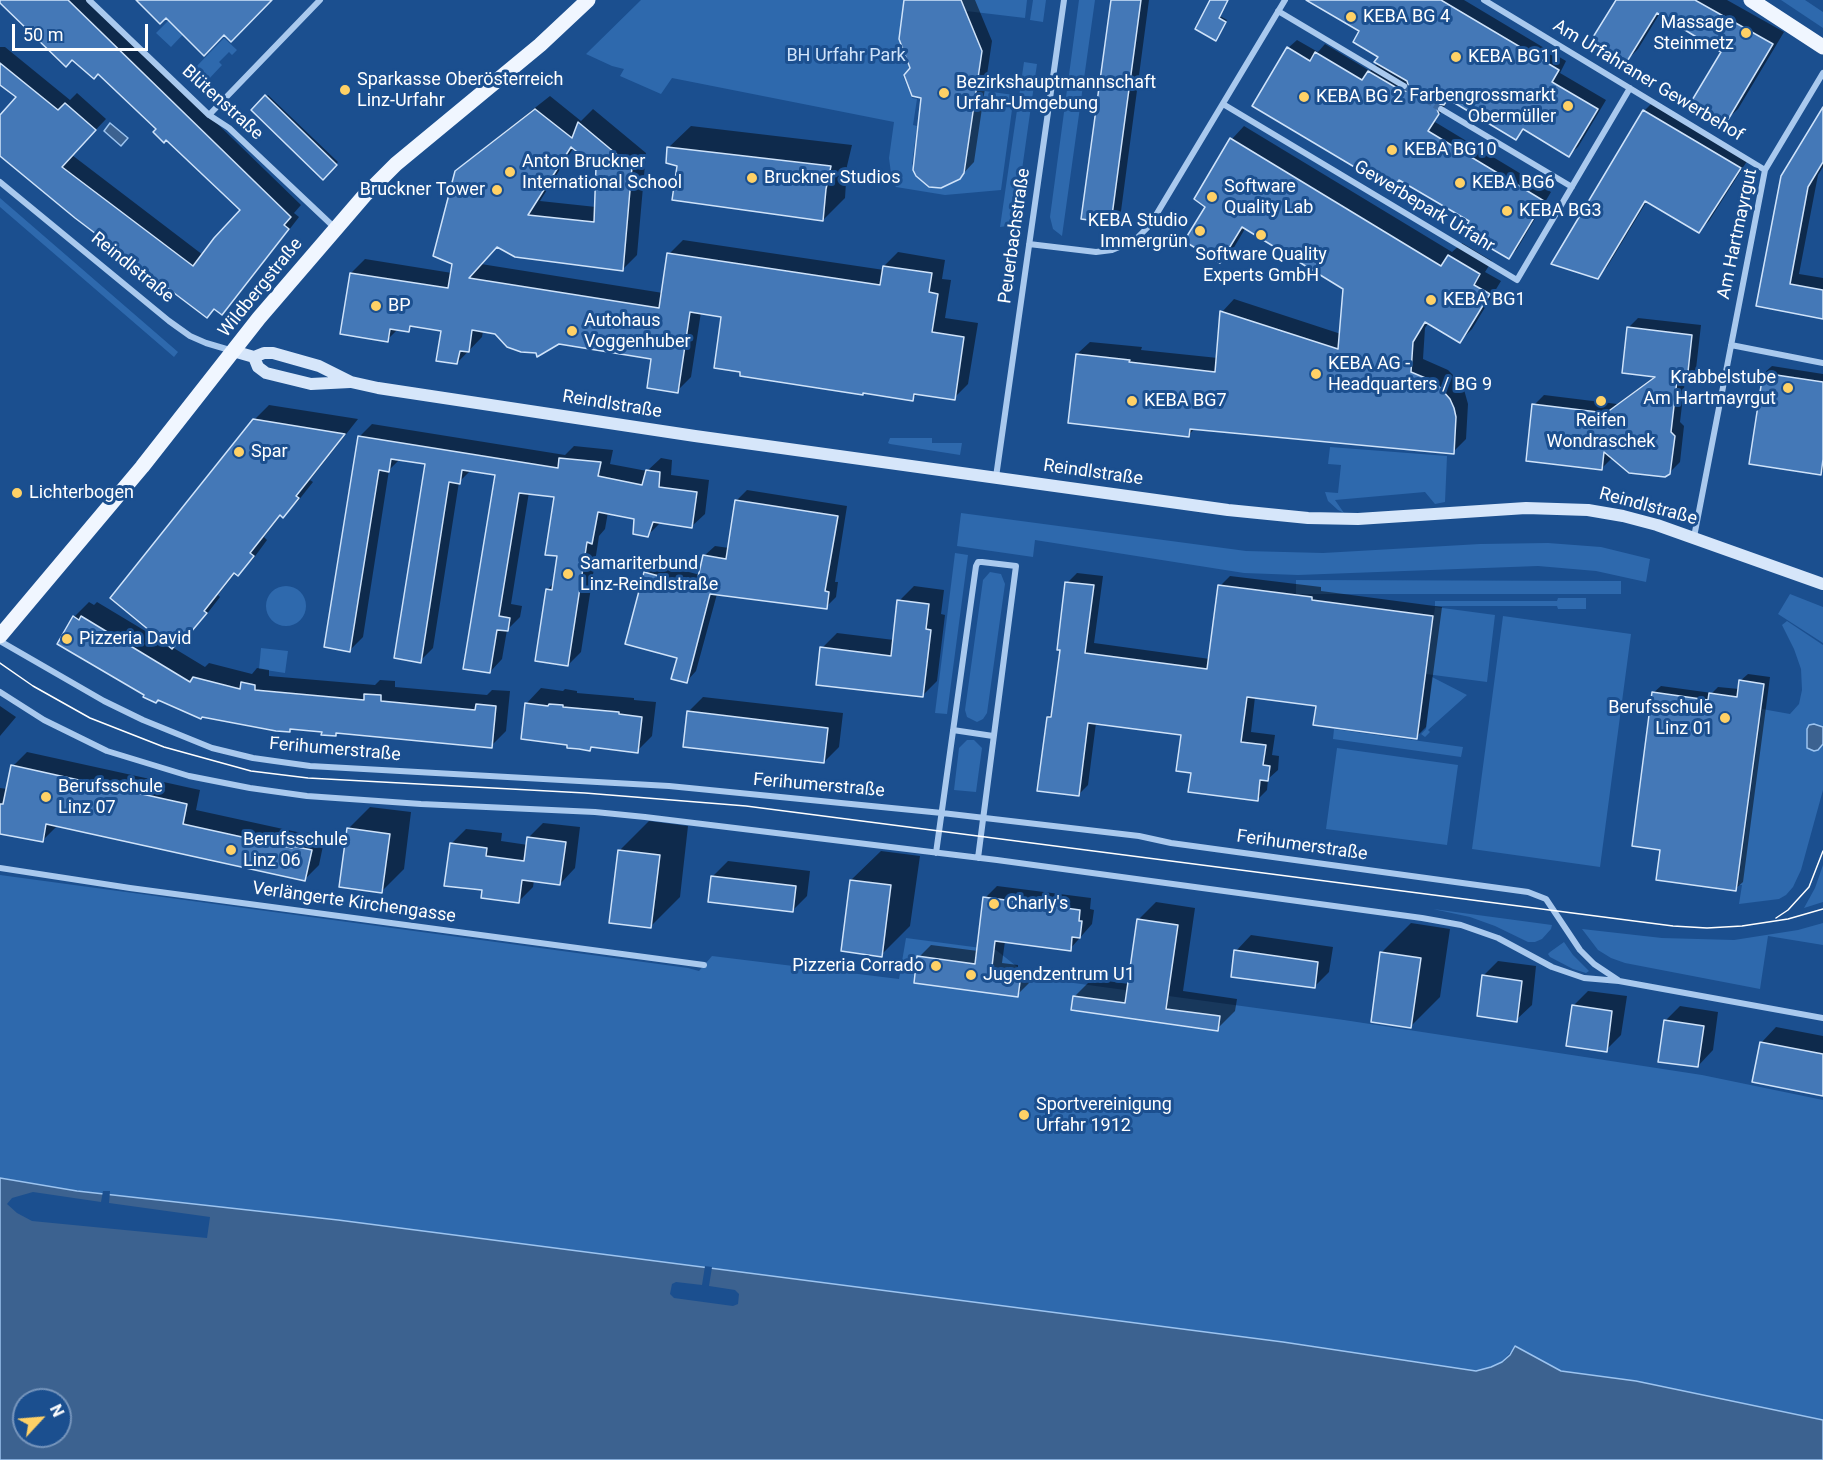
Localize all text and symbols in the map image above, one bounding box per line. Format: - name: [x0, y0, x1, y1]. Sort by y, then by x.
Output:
- place label: KEBA BG 4: [1363, 6, 1450, 28]
- marker: KEBA BG 4: [1344, 10, 1358, 24]
- scale bar: [15, 12, 152, 50]
- place label: Massage Steinmetz: [1653, 12, 1734, 54]
- street label: Am Urfahraner Gewerbehof: [1549, 15, 1747, 147]
- text: 50 m: [23, 24, 63, 45]
- marker: Massage Steinmetz: [1739, 26, 1753, 40]
- park label: BH Urfahr Park: [786, 45, 906, 67]
- place label: KEBA BG11: [1468, 46, 1561, 68]
- marker: KEBA BG11: [1449, 50, 1463, 64]
- street label: Blütenstraße: [177, 61, 267, 145]
- place label: Sparkasse Oberösterreich Linz-Urfahr: [357, 69, 563, 112]
- place label: Bezirkshauptmannschaft Urfahr-Umgebung: [956, 72, 1156, 115]
- marker: Sparkasse Oberösterreich Linz-Urfahr: [338, 83, 352, 97]
- place label: Farbengrossmarkt Obermüller: [1409, 85, 1556, 128]
- marker: Bezirkshauptmannschaft Urfahr-Umgebung: [937, 86, 951, 100]
- place label: KEBA BG 2: [1316, 86, 1403, 108]
- marker: KEBA BG 2: [1297, 90, 1311, 104]
- marker: Farbengrossmarkt Obermüller: [1561, 99, 1575, 113]
- place label: KEBA BG10: [1404, 139, 1497, 161]
- marker: KEBA BG10: [1385, 143, 1399, 157]
- place label: Anton Bruckner International School: [522, 151, 682, 194]
- street label: Gewerbepark Urfahr: [1350, 156, 1498, 258]
- marker: Anton Bruckner International School: [503, 165, 517, 179]
- place label: Bruckner Studios: [764, 167, 900, 189]
- street label: Peuerbachstraße: [995, 167, 1035, 305]
- street label: Am Hartmayrgut: [1714, 167, 1762, 301]
- marker: Bruckner Studios: [745, 171, 759, 185]
- place label: KEBA BG6: [1472, 172, 1555, 194]
- place label: Software Quality Lab: [1224, 176, 1313, 219]
- marker: KEBA BG6: [1453, 176, 1467, 190]
- place label: Bruckner Tower: [360, 179, 485, 201]
- marker: Bruckner Tower: [490, 183, 504, 197]
- marker: Software Quality Lab: [1205, 190, 1219, 204]
- place label: KEBA BG3: [1519, 200, 1602, 222]
- marker: KEBA BG3: [1500, 204, 1514, 218]
- place label: KEBA Studio Immergrün: [1088, 210, 1188, 252]
- marker: KEBA Studio Immergrün: [1193, 224, 1207, 238]
- street label: Reindlstraße: [86, 228, 178, 308]
- marker: Software Quality Experts GmbH: [1254, 228, 1268, 242]
- street label: Wildbergstraße: [214, 234, 308, 342]
- place label: Software Quality Experts GmbH: [1195, 244, 1327, 286]
- place label: KEBA BG1: [1443, 289, 1526, 311]
- marker: KEBA BG1: [1424, 293, 1438, 307]
- place label: BP: [388, 295, 411, 317]
- marker: BP: [369, 299, 383, 313]
- place label: Autohaus Voggenhuber: [584, 310, 691, 352]
- marker: Autohaus Voggenhuber: [565, 324, 579, 338]
- place label: KEBA AG - Headquarters / BG 9: [1328, 353, 1492, 395]
- marker: KEBA AG - Headquarters / BG 9: [1309, 367, 1323, 381]
- place label: Krabbelstube Am Hartmayrgut: [1643, 367, 1776, 410]
- marker: Krabbelstube Am Hartmayrgut: [1781, 381, 1795, 395]
- street label: Reindlstraße: [561, 386, 663, 424]
- place label: KEBA BG7: [1144, 390, 1227, 412]
- marker: KEBA BG7: [1125, 394, 1139, 408]
- marker: Reifen Wondraschek: [1594, 394, 1608, 408]
- place label: Reifen Wondraschek: [1547, 410, 1655, 452]
- place label: Spar: [251, 441, 288, 463]
- marker: Spar: [232, 445, 246, 459]
- street label: Reindlstraße: [1042, 455, 1144, 491]
- place label: Lichterbogen: [29, 482, 134, 504]
- street label: Reindlstraße: [1597, 484, 1699, 530]
- marker: Lichterbogen: [10, 486, 24, 500]
- place label: Samariterbund Linz-Reindlstraße: [580, 553, 718, 596]
- marker: Samariterbund Linz-Reindlstraße: [561, 567, 575, 581]
- place label: Pizzeria David: [79, 628, 191, 650]
- marker: Pizzeria David: [60, 632, 74, 646]
- place label: Berufsschule Linz 01: [1608, 697, 1713, 740]
- marker: Berufsschule Linz 01: [1718, 711, 1732, 725]
- street label: Ferihumerstraße: [268, 733, 402, 767]
- street label: Ferihumerstraße: [752, 769, 886, 803]
- place label: Berufsschule Linz 07: [58, 776, 163, 818]
- marker: Berufsschule Linz 07: [39, 790, 53, 804]
- street label: Ferihumerstraße: [1235, 826, 1369, 866]
- place label: Berufsschule Linz 06: [243, 829, 348, 872]
- marker: Berufsschule Linz 06: [224, 843, 238, 857]
- street label: Verlängerte Kirchengasse: [251, 878, 457, 928]
- place label: Charly's: [1006, 893, 1068, 915]
- marker: Charly's: [987, 897, 1001, 911]
- place label: Pizzeria Corrado: [792, 955, 924, 977]
- marker: Pizzeria Corrado: [929, 959, 943, 973]
- place label: Jugendzentrum U1: [983, 964, 1135, 986]
- marker: Jugendzentrum U1: [964, 968, 978, 982]
- place label: Sportvereinigung Urfahr 1912: [1036, 1094, 1172, 1136]
- marker: Sportvereinigung Urfahr 1912: [1017, 1108, 1031, 1122]
- north arrow: [12, 1388, 72, 1448]
- text: N: [46, 1402, 68, 1420]

